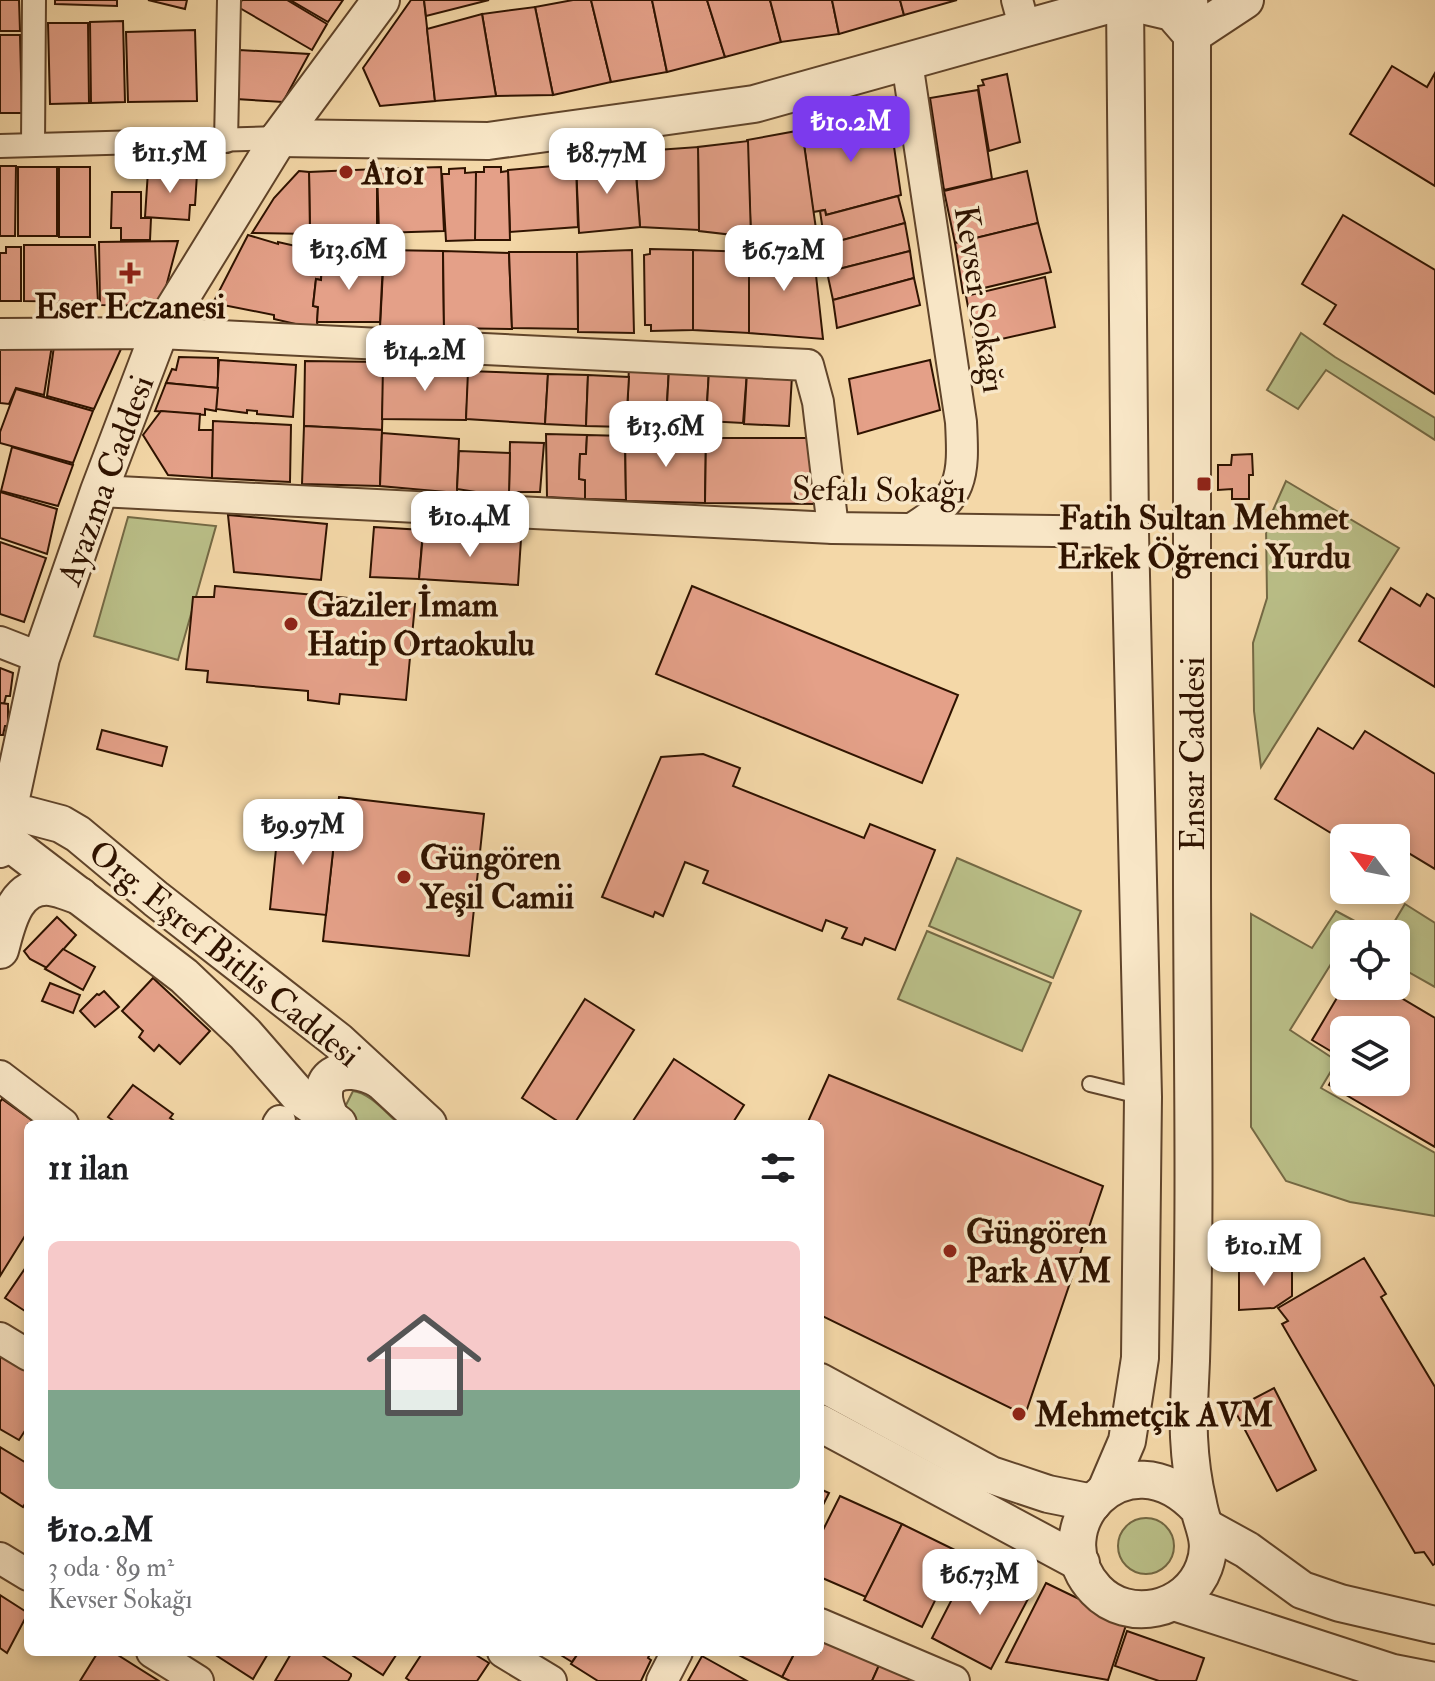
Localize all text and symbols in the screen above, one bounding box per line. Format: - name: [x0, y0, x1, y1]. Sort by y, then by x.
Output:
- pin: ₺10.2M: [786, 96, 916, 164]
- text: ₺10.2M: [811, 106, 891, 138]
- pin: ₺11.5M: [105, 127, 235, 195]
- pin: ₺8.77M: [542, 128, 672, 196]
- text: ₺11.5M: [133, 137, 207, 169]
- text: ₺8.77M: [567, 138, 647, 170]
- place label: A101: [360, 152, 425, 195]
- marker: A101: [337, 163, 355, 181]
- street label: Kevser Sokağı: [944, 203, 1016, 396]
- pin: ₺13.6M: [284, 224, 414, 292]
- pin: ₺6.72M: [719, 225, 849, 293]
- text: ₺13.6M: [310, 234, 388, 266]
- text: ₺6.72M: [743, 235, 825, 267]
- marker: Eser Eczanesi: [121, 264, 139, 282]
- place label: Eser Eczanesi: [34, 286, 226, 329]
- pin: ₺14.2M: [360, 325, 490, 393]
- text: ₺14.2M: [384, 335, 466, 367]
- street label: Ayazma Caddesi: [48, 369, 164, 593]
- pin: ₺13.6M: [601, 401, 731, 469]
- text: ₺13.6M: [627, 411, 705, 443]
- street label: Sefalı Sokağı: [792, 467, 966, 514]
- marker: Fatih Sultan Mehmet Erkek Öğrenci Yurdu: [1195, 475, 1213, 493]
- pin: ₺10.4M: [405, 491, 535, 559]
- place label: Fatih Sultan Mehmet Erkek Öğrenci Yurdu: [1057, 497, 1351, 579]
- text: ₺10.4M: [429, 501, 511, 533]
- place label: Gaziler İmam Hatip Ortaokulu: [307, 584, 535, 666]
- marker: Gaziler İmam Hatip Ortaokulu: [282, 615, 300, 633]
- street label: Ensar Caddesi: [1172, 657, 1215, 851]
- pin: ₺9.97M: [238, 799, 368, 867]
- text: ₺9.97M: [261, 809, 345, 841]
- north arrow: [1330, 824, 1410, 904]
- map controls: [1330, 824, 1410, 1096]
- street label: Org. Eşref Bitlis Caddesi: [79, 831, 369, 1077]
- place label: Güngören Yeşil Camii: [419, 837, 574, 919]
- marker: Güngören Yeşil Camii: [395, 868, 413, 886]
- button: locate: [1330, 920, 1410, 1000]
- button: layers: [1330, 1016, 1410, 1096]
- icon: filters: [756, 1146, 800, 1190]
- text: 11 ilan: [48, 1147, 129, 1190]
- place label: Güngören Park AVM: [966, 1211, 1112, 1293]
- pin: ₺10.1M: [1199, 1220, 1329, 1288]
- text: ₺10.1M: [1226, 1230, 1302, 1262]
- marker: Güngören Park AVM: [941, 1242, 959, 1260]
- icon: home: [352, 1293, 496, 1437]
- place label: Mehmetçik AVM: [1034, 1394, 1273, 1437]
- marker: Mehmetçik AVM: [1010, 1405, 1028, 1423]
- text: ₺10.2M: [48, 1509, 154, 1552]
- pin: ₺6.73M: [915, 1549, 1045, 1617]
- text: 3 oda · 89 m²: [48, 1552, 174, 1584]
- text: ₺6.73M: [940, 1559, 1020, 1591]
- text: Kevser Sokağı: [48, 1584, 192, 1616]

